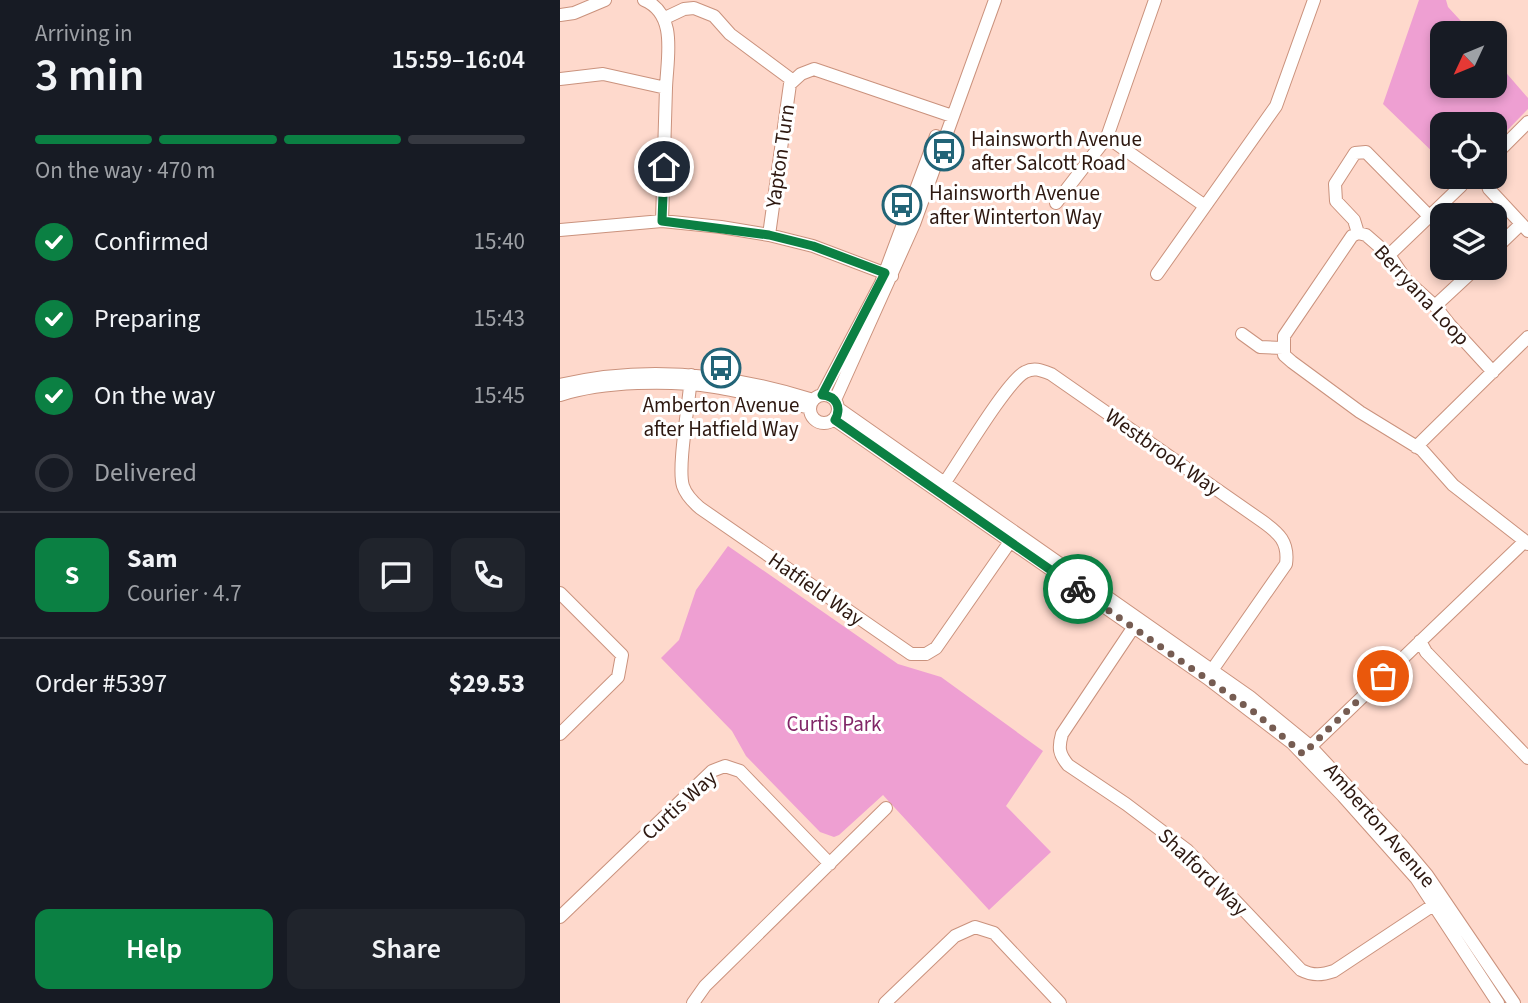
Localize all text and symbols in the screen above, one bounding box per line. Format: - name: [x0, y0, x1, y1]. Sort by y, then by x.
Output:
- text: Arriving in: [35, 17, 133, 50]
- north arrow: [1430, 21, 1507, 98]
- map controls: [1430, 21, 1507, 280]
- text: 15:59–16:04: [392, 41, 525, 78]
- text: 3 min: [35, 43, 144, 108]
- street label: Yapton Turn: [758, 102, 802, 211]
- button: locate: [1430, 112, 1507, 189]
- place label: Hainsworth Avenue after Salcott Road: [971, 124, 1142, 178]
- bus stop icon: Hainsworth Avenue after Salcott Road: [923, 130, 965, 172]
- pin: [634, 137, 694, 197]
- icon: home: [645, 148, 683, 186]
- text: On the way · 470 m: [35, 154, 215, 187]
- place label: Hainsworth Avenue after Winterton Way: [929, 178, 1102, 232]
- bus stop icon: Hainsworth Avenue after Winterton Way: [881, 184, 923, 226]
- button: layers: [1430, 203, 1507, 280]
- icon: check: [35, 223, 73, 261]
- text: Confirmed: [94, 223, 209, 260]
- text: 15:40: [474, 225, 525, 258]
- street label: Berryana Loop: [1367, 238, 1477, 352]
- icon: check: [35, 300, 73, 338]
- text: Preparing: [94, 300, 200, 337]
- text: 15:43: [474, 302, 525, 335]
- bus stop icon: Amberton Avenue after Hatfield Way: [700, 347, 742, 389]
- icon: check: [35, 377, 73, 415]
- text: On the way: [94, 377, 215, 414]
- text: 15:45: [474, 379, 525, 412]
- place label: Amberton Avenue after Hatfield Way: [643, 390, 799, 444]
- street label: Westbrook Way: [1099, 401, 1227, 503]
- text: Delivered: [94, 454, 197, 491]
- button: chat: [359, 538, 433, 612]
- button: phone: [451, 538, 525, 612]
- text: Sam: [127, 540, 177, 577]
- street label: Hatfield Way: [762, 545, 870, 633]
- courier: [1043, 554, 1113, 624]
- text: S: [65, 557, 79, 594]
- icon: bike: [1059, 570, 1097, 608]
- text: Courier · 4.7: [127, 577, 242, 610]
- pin: [1353, 646, 1413, 706]
- icon: bag: [1364, 657, 1402, 695]
- text: Order #5397: [35, 665, 167, 702]
- text: $29.53: [449, 665, 525, 702]
- park label: Curtis Park: [786, 709, 882, 739]
- street label: Amberton Avenue: [1317, 756, 1443, 894]
- street label: Curtis Way: [635, 763, 723, 847]
- street label: Shalford Way: [1151, 821, 1255, 923]
- button: Help: [35, 909, 273, 989]
- button: Share: [287, 909, 525, 989]

